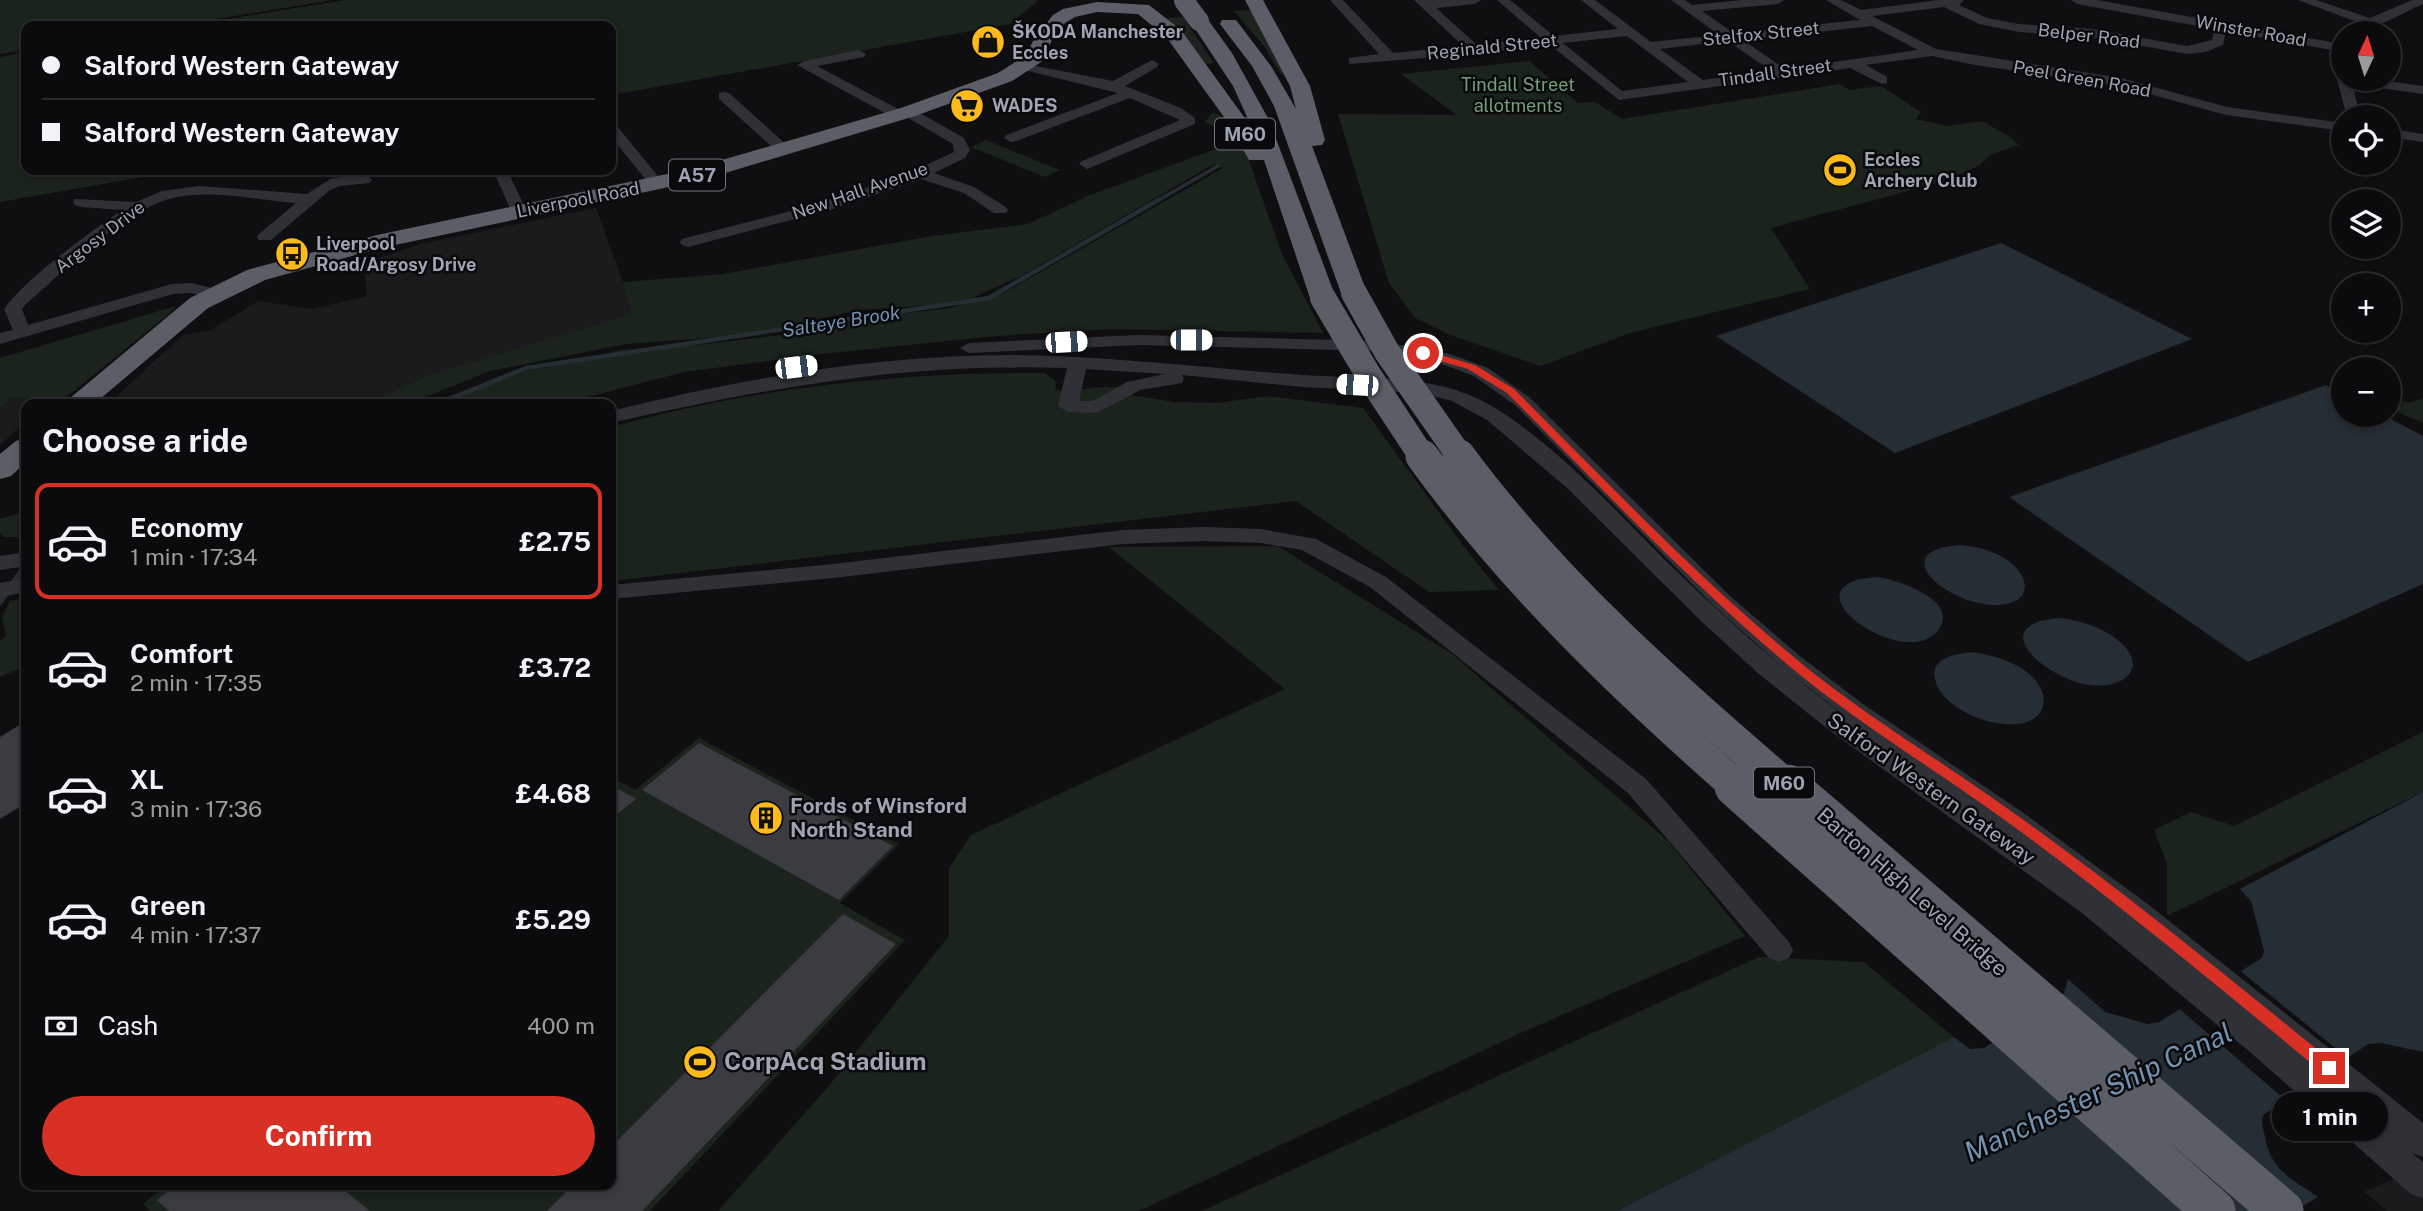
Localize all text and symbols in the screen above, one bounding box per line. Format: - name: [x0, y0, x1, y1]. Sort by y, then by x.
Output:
- street label: Winster Road: [2194, 10, 2308, 51]
- street label: Stelfox Street: [1701, 17, 1820, 50]
- street label: Belper Road: [2037, 19, 2141, 52]
- place label: ŠKODA Manchester Eccles: [1012, 20, 1184, 63]
- north arrow: [2331, 21, 2401, 91]
- map controls: [2331, 21, 2401, 427]
- shop icon: ŠKODA Manchester Eccles: [969, 23, 1007, 61]
- street label: Reginald Street: [1426, 29, 1558, 64]
- text: Salford Western Gateway: [84, 50, 399, 81]
- street label: Tindall Street: [1717, 54, 1833, 91]
- street label: Peel Green Road: [2012, 56, 2153, 101]
- park label: Tindall Street allotments: [1461, 74, 1575, 116]
- supermarket icon: WADES: [948, 87, 986, 125]
- place label: WADES: [992, 95, 1057, 116]
- button: locate: [2331, 105, 2401, 175]
- text: Salford Western Gateway: [84, 117, 399, 148]
- road number: M60: [1215, 118, 1275, 150]
- place label: Eccles Archery Club: [1864, 149, 1977, 191]
- sports icon: Eccles Archery Club: [1821, 151, 1859, 189]
- street label: New Hall Avenue: [789, 157, 931, 224]
- road number: A57: [669, 160, 725, 190]
- street label: Liverpool Road: [515, 177, 641, 222]
- button: layers: [2331, 189, 2401, 259]
- street label: Argosy Drive: [51, 196, 149, 277]
- place label: Liverpool Road/Argosy Drive: [316, 233, 476, 275]
- bus stop icon: Liverpool Road/Argosy Drive: [273, 235, 311, 273]
- button: +: [2331, 273, 2401, 343]
- water label: Salteye Brook: [781, 301, 902, 341]
- car: [1045, 330, 1088, 354]
- car: [1171, 330, 1213, 351]
- route start: [1407, 337, 1439, 369]
- car: [774, 354, 819, 380]
- button: −: [2331, 357, 2401, 427]
- car: [1336, 373, 1379, 397]
- text: Choose a ride: [42, 422, 248, 459]
- icon: car: [46, 510, 109, 573]
- text: Economy: [130, 512, 243, 543]
- text: £2.75: [519, 526, 591, 557]
- text: 1 min · 17:34: [130, 543, 258, 570]
- icon: car: [46, 636, 109, 699]
- text: Comfort: [130, 638, 233, 669]
- text: £3.72: [519, 652, 591, 683]
- text: 2 min · 17:35: [130, 669, 262, 696]
- street label: Salford Western Gateway: [1823, 707, 2040, 870]
- icon: car: [46, 762, 109, 825]
- text: XL: [130, 764, 164, 795]
- road number: M60: [1754, 768, 1814, 798]
- text: £4.68: [516, 778, 591, 809]
- place label: Fords of Winsford North Stand: [790, 793, 967, 842]
- text: 3 min · 17:36: [130, 795, 262, 822]
- building icon: Fords of Winsford North Stand: [747, 799, 785, 837]
- street label: Barton High Level Bridge: [1812, 802, 2013, 981]
- icon: car: [46, 888, 109, 951]
- text: Green: [130, 890, 206, 921]
- text: £5.29: [515, 904, 591, 935]
- text: 4 min · 17:37: [130, 921, 262, 948]
- icon: cash: [42, 1007, 80, 1045]
- text: Cash: [98, 1010, 158, 1041]
- text: 400 m: [527, 1012, 595, 1039]
- water label: Manchester Ship Canal: [1959, 1015, 2237, 1168]
- sports icon: CorpAcq Stadium: [681, 1043, 719, 1081]
- place label: CorpAcq Stadium: [724, 1047, 926, 1075]
- route end: [2313, 1052, 2345, 1084]
- callout: 1 min: [2271, 1092, 2387, 1142]
- button: Confirm: [42, 1096, 595, 1176]
- text: 1 min: [2302, 1103, 2358, 1130]

